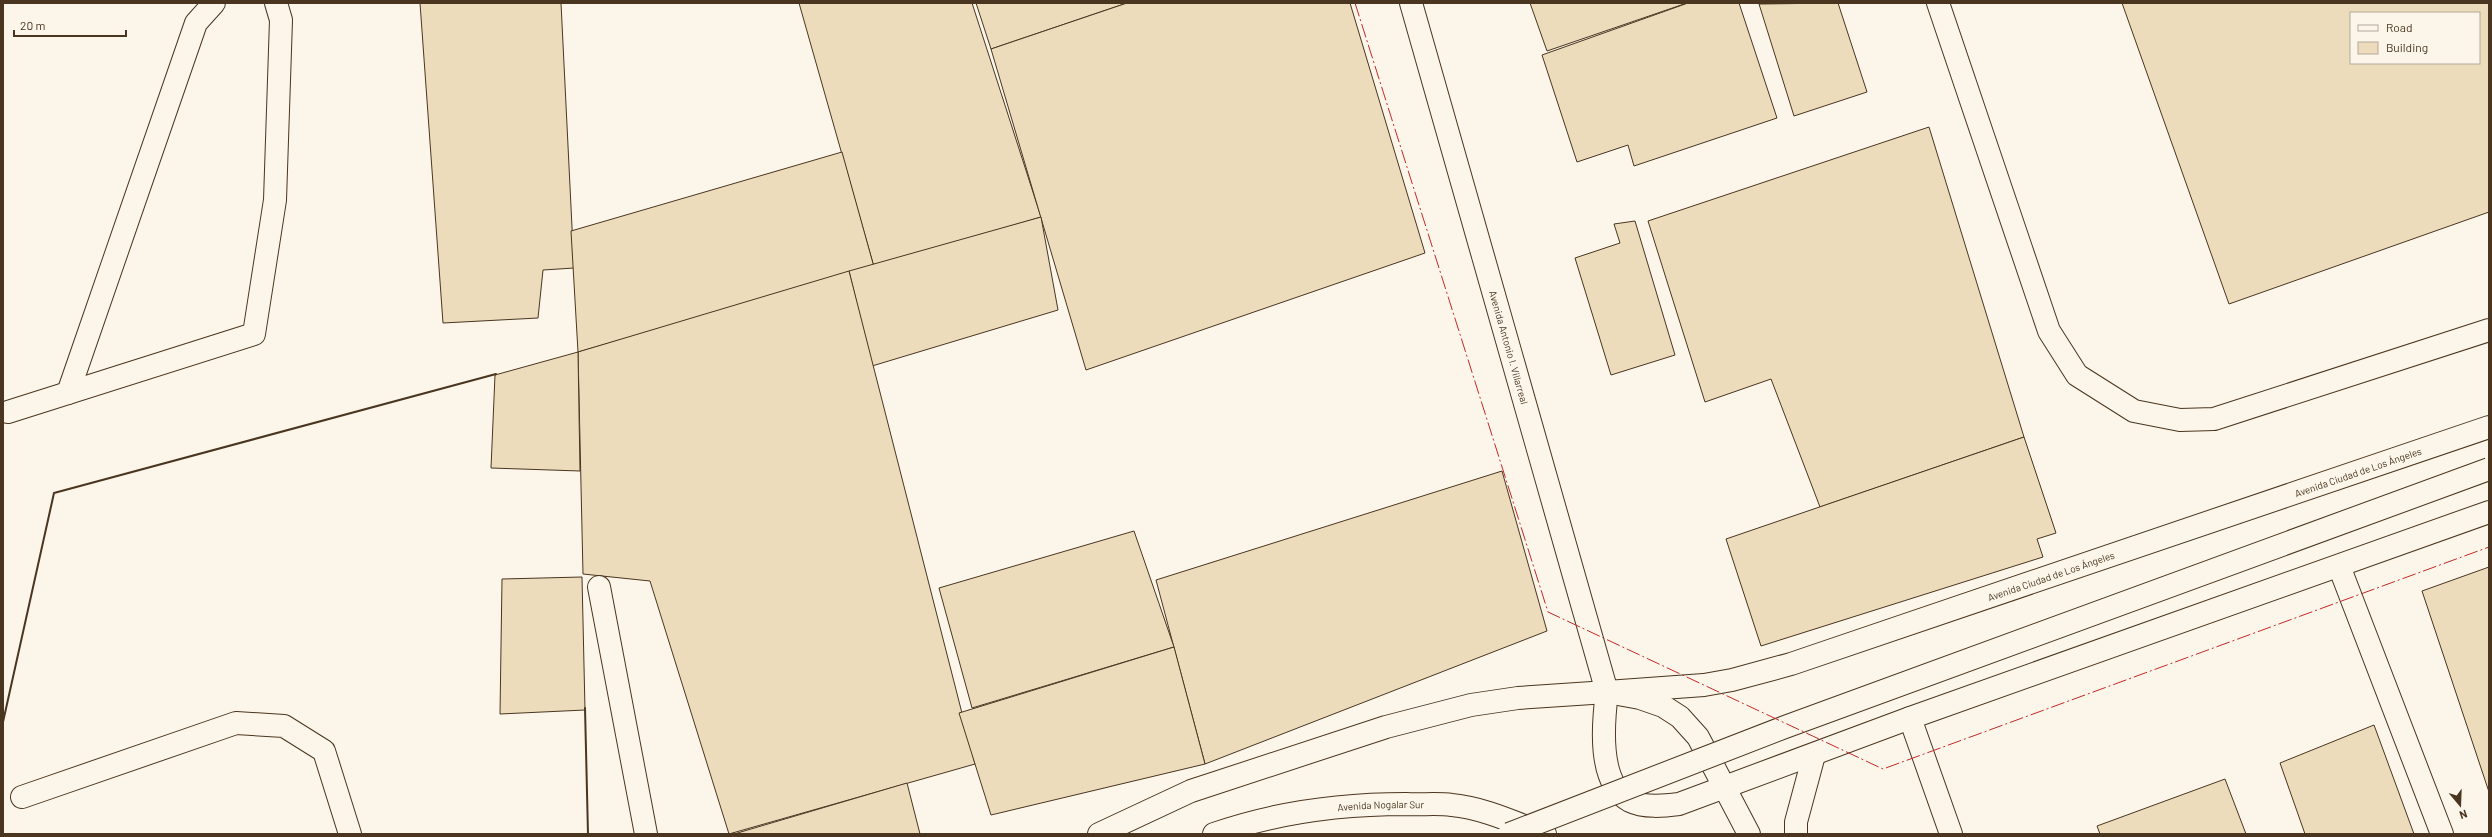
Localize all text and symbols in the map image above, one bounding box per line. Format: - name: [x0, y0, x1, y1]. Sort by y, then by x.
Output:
- scale bar: [14, 12, 126, 38]
- legend: [2350, 12, 2480, 64]
- text: 20 m: [20, 18, 46, 32]
- text: Road: [2386, 20, 2413, 34]
- text: Building: [2386, 40, 2428, 54]
- street label: Avenida Antonio I. Villarreal: [1487, 289, 1531, 406]
- street label: Avenida Ciudad de Los Ángeles: [2293, 445, 2423, 499]
- street label: Avenida Ciudad de Los Ángeles: [1986, 549, 2116, 603]
- north arrow: [2440, 785, 2480, 825]
- street label: Avenida Nogalar Sur: [1337, 798, 1425, 813]
- text: N: [2458, 808, 2469, 822]

